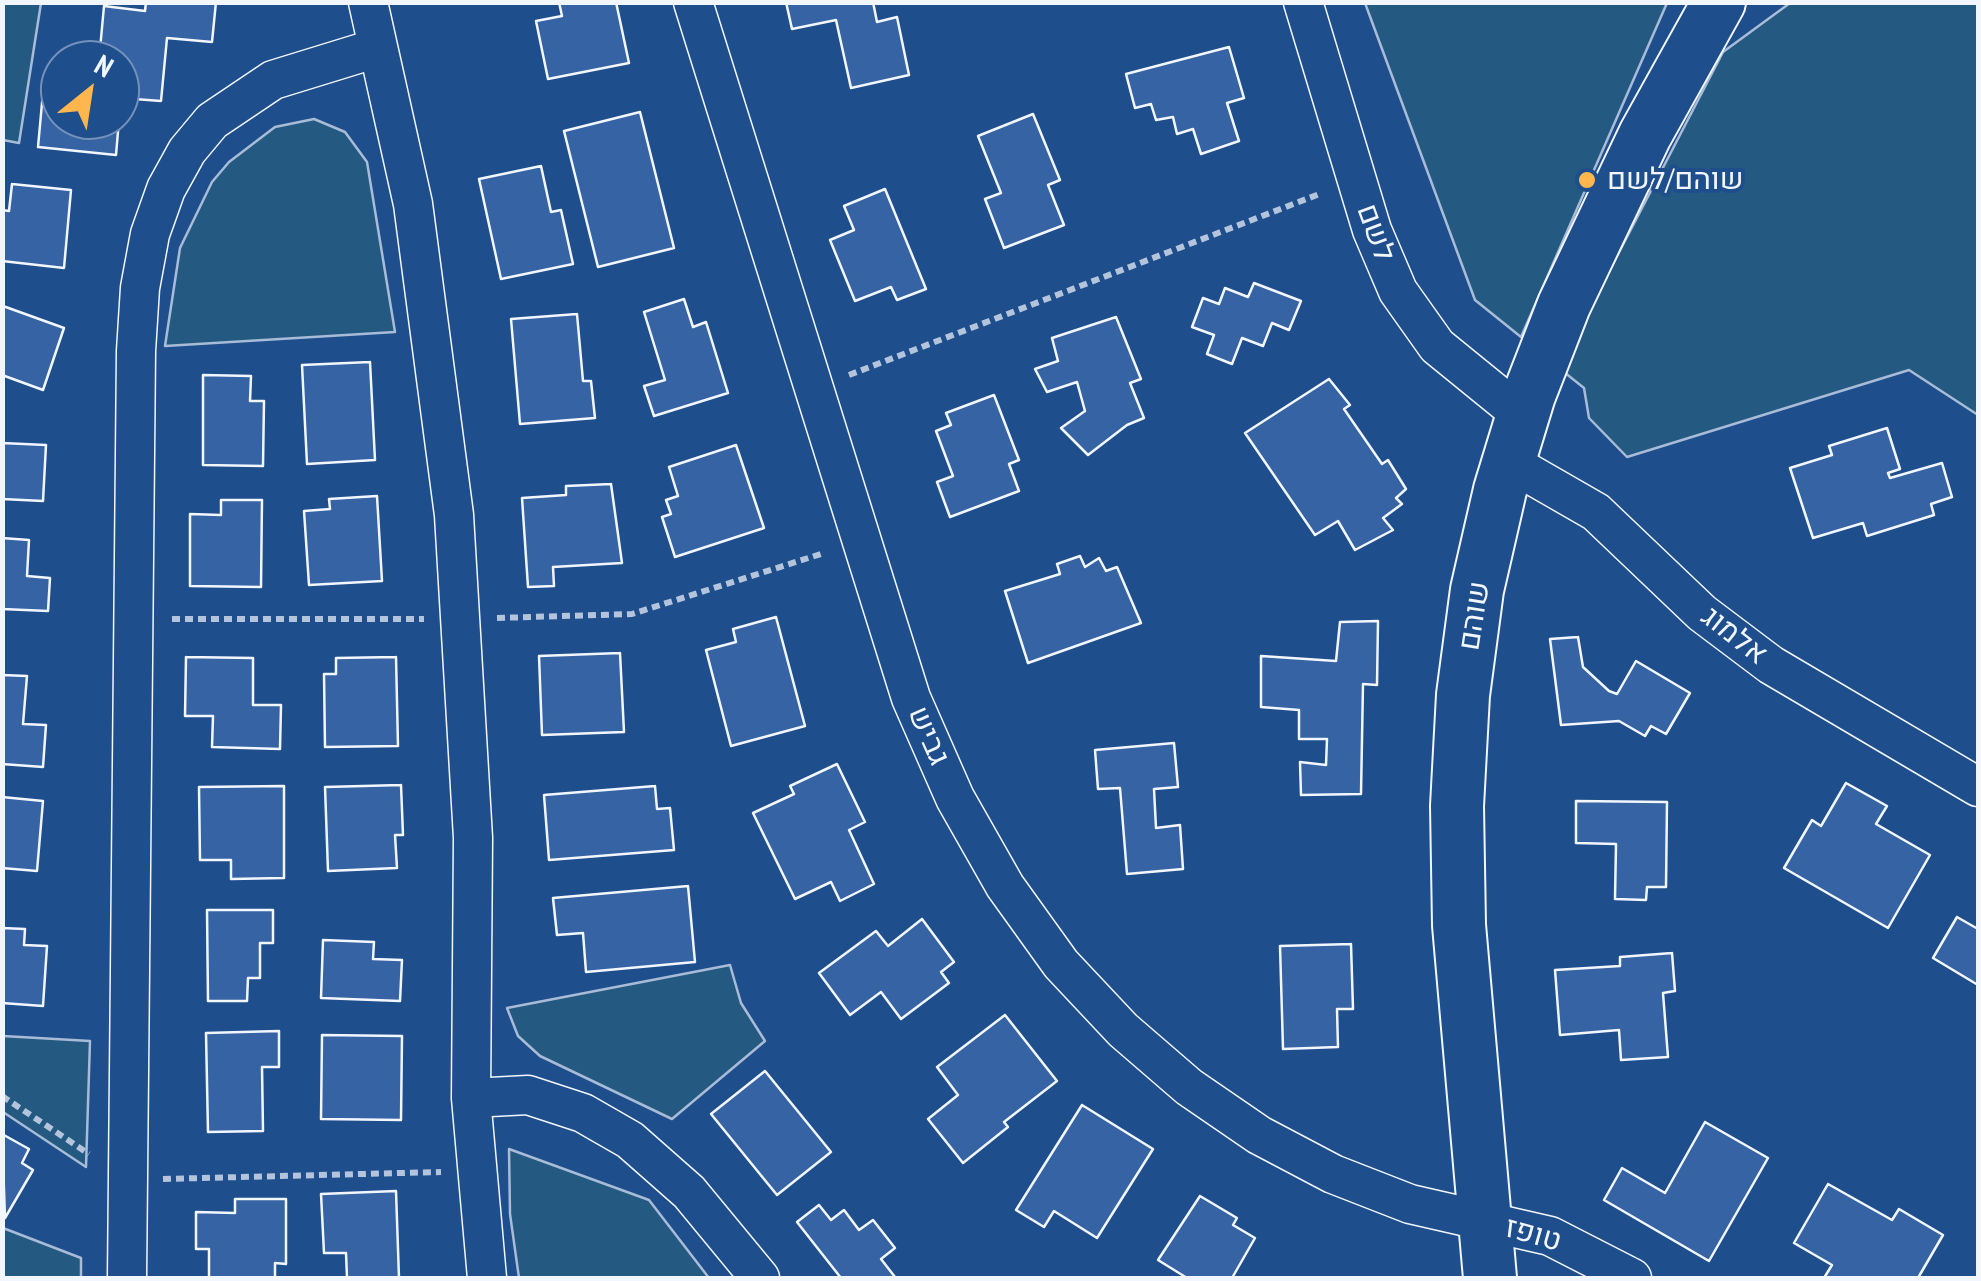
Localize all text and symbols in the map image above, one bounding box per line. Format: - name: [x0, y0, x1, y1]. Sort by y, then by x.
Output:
- north arrow: [40, 40, 140, 140]
- text: N: [88, 46, 120, 85]
- place label: שוהם/לשם: [1607, 162, 1743, 198]
- marker: שוהם/לשם: [1576, 169, 1598, 191]
- street label: לשם: [1348, 199, 1402, 267]
- street label: שוהם: [1452, 579, 1498, 653]
- street label: אלמוג: [1694, 599, 1774, 673]
- street label: גביש: [899, 701, 957, 771]
- street label: טופז: [1501, 1210, 1565, 1260]

